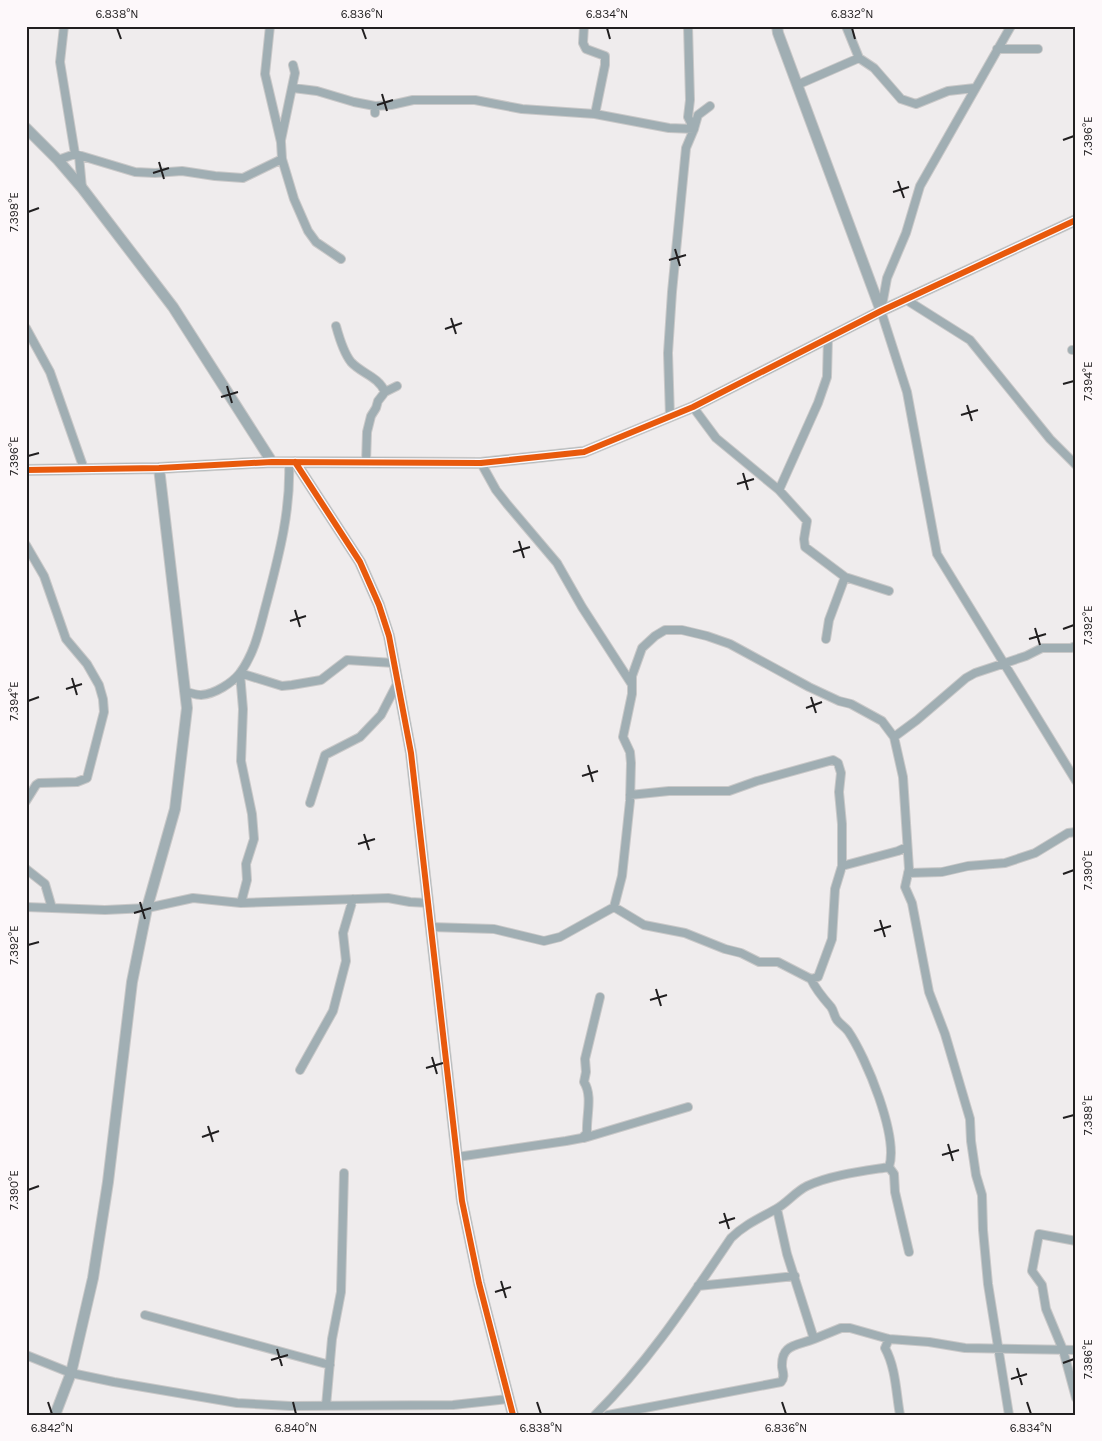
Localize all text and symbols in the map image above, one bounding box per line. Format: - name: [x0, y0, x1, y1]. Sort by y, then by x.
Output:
- text: 6.838°N: [95, 7, 139, 21]
- text: 6.836°N: [341, 7, 383, 21]
- text: 6.834°N: [586, 7, 628, 21]
- text: 6.832°N: [831, 7, 873, 21]
- text: 7.396°E: [1081, 116, 1095, 156]
- text: 7.398°E: [7, 192, 21, 232]
- text: 7.394°E: [1081, 361, 1095, 401]
- text: 7.396°E: [7, 436, 21, 476]
- text: 7.392°E: [1081, 605, 1095, 645]
- text: 7.394°E: [7, 681, 21, 721]
- text: 7.390°E: [1081, 850, 1095, 890]
- text: 7.392°E: [7, 925, 21, 965]
- text: 7.388°E: [1081, 1095, 1095, 1135]
- text: 7.390°E: [7, 1170, 21, 1210]
- text: 7.386°E: [1081, 1339, 1095, 1379]
- text: 6.842°N: [31, 1421, 73, 1435]
- text: 6.840°N: [275, 1421, 317, 1435]
- text: 6.838°N: [519, 1421, 563, 1435]
- text: 6.836°N: [765, 1421, 807, 1435]
- text: 6.834°N: [1010, 1421, 1052, 1435]

